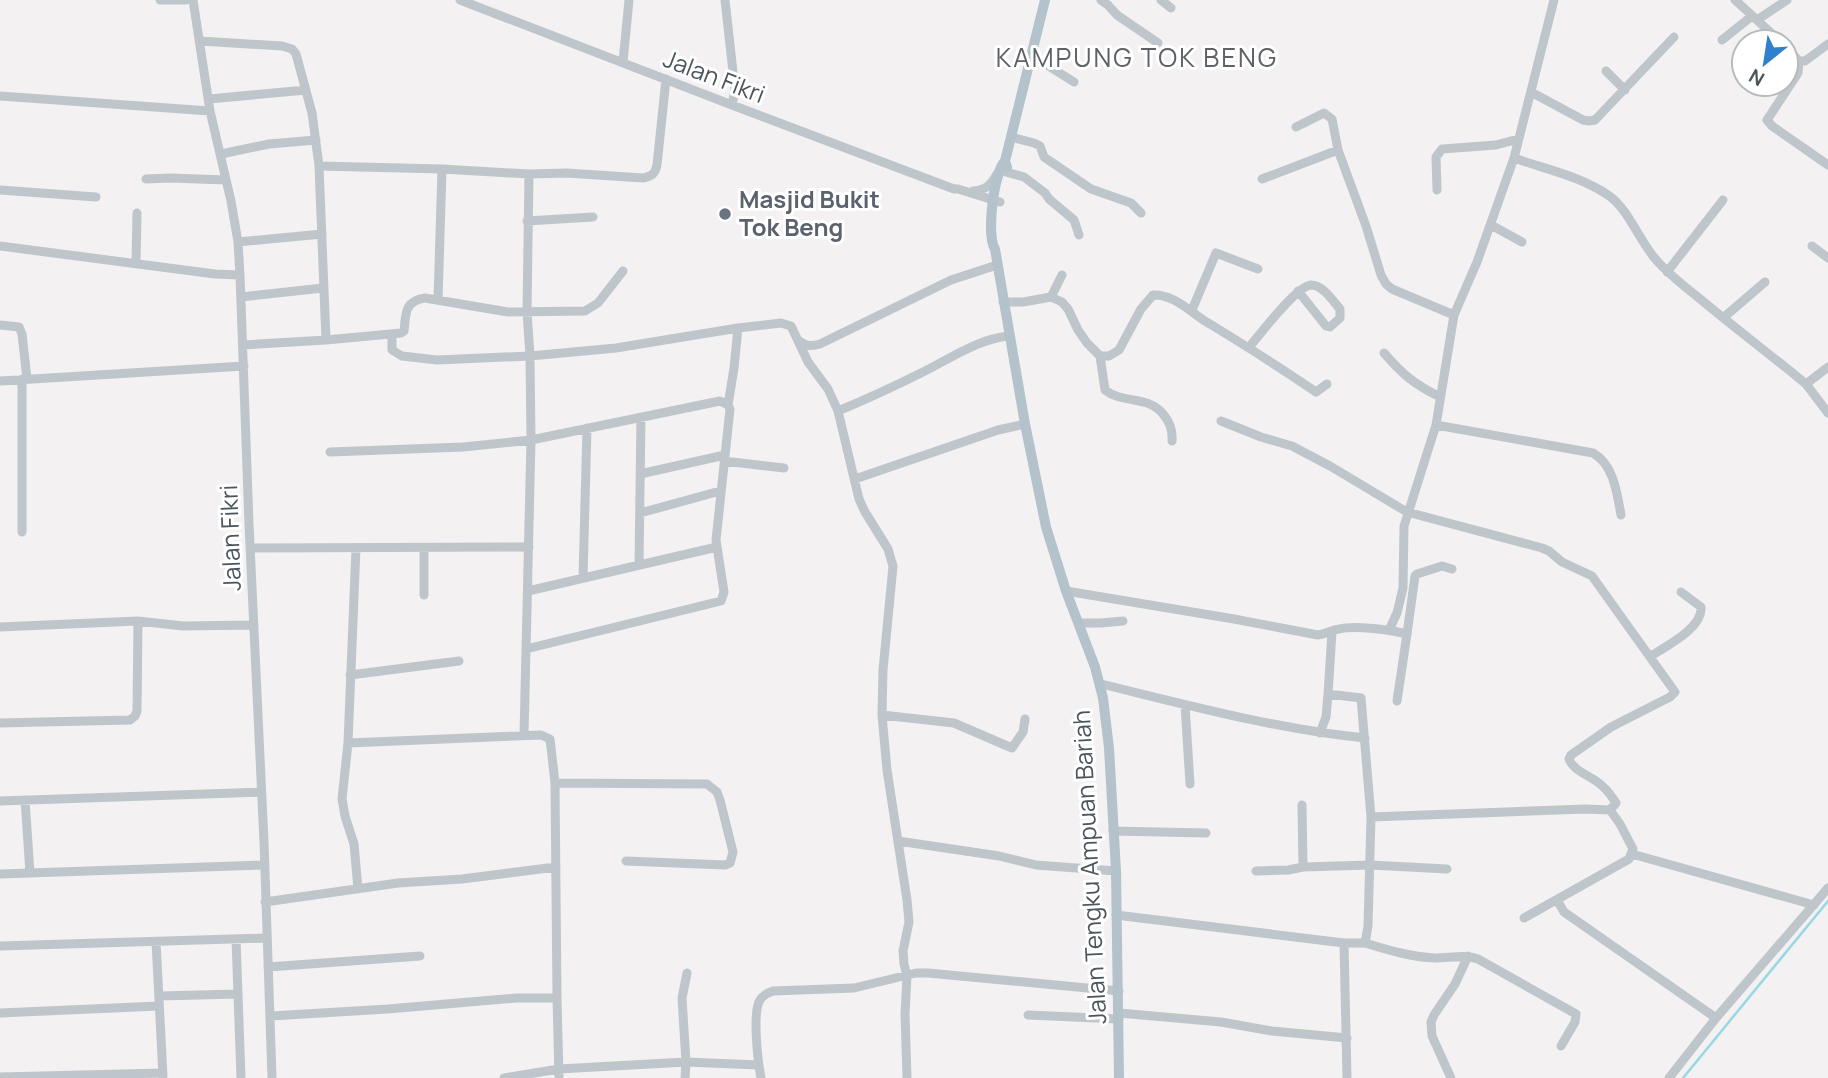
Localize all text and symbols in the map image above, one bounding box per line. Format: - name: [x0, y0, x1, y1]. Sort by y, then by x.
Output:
- north arrow: [1730, 28, 1800, 98]
- district label: KAMPUNG TOK BENG: [996, 39, 1278, 75]
- street label: Jalan Fikri: [659, 41, 770, 110]
- text: N: [1744, 63, 1769, 92]
- place label: Masjid Bukit Tok Beng: [739, 182, 880, 243]
- marker: Masjid Bukit Tok Beng: [717, 206, 733, 222]
- street label: Jalan Fikri: [211, 484, 248, 592]
- street label: Jalan Tengku Ampuan Bariah: [1064, 709, 1113, 1025]

